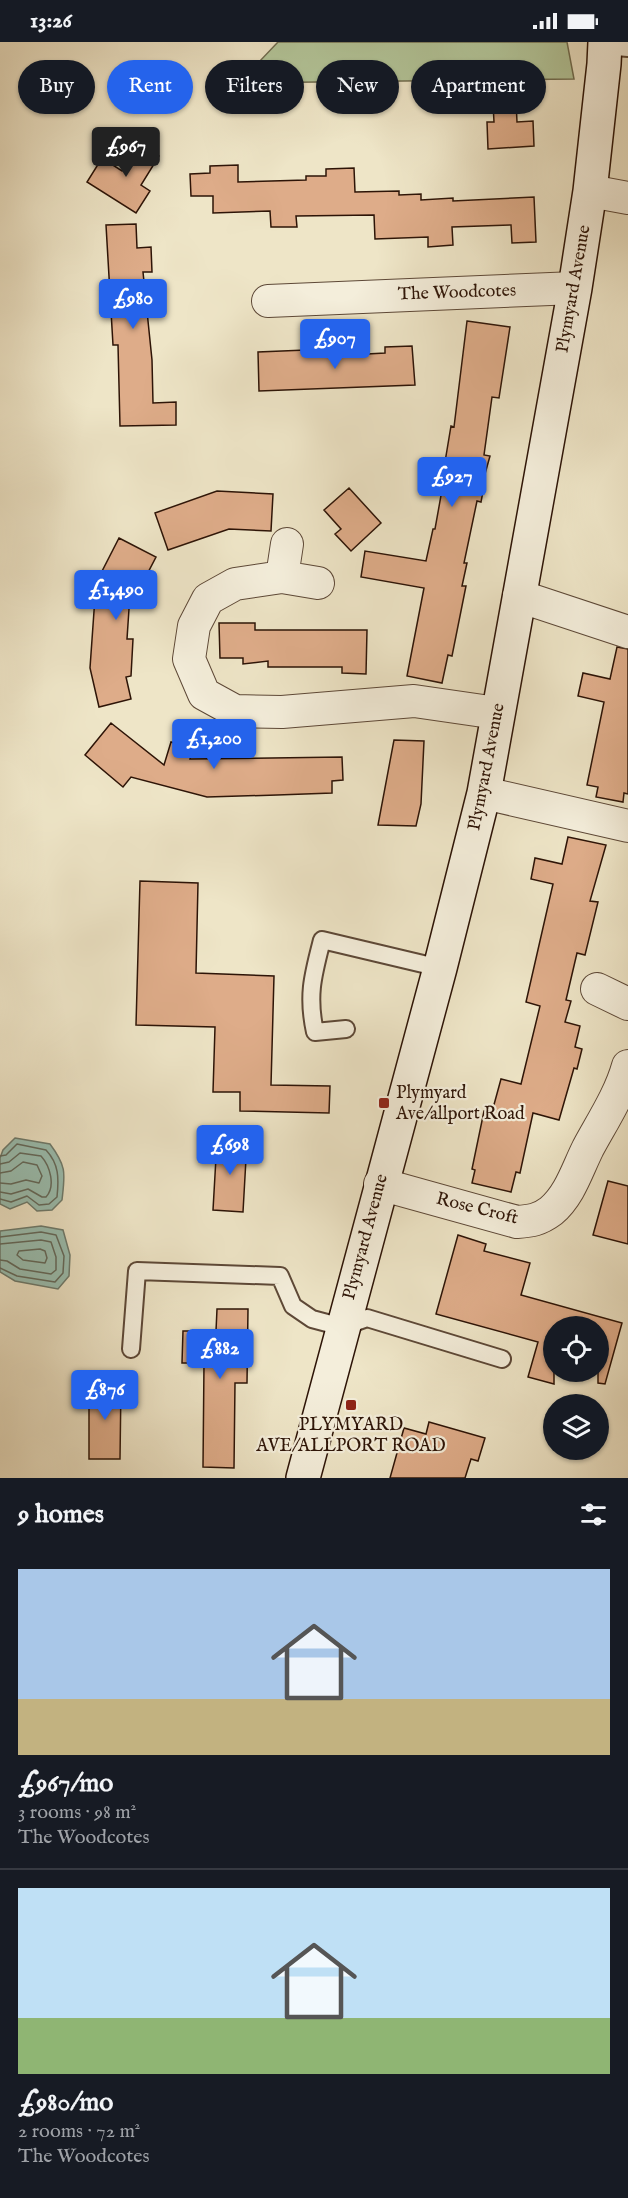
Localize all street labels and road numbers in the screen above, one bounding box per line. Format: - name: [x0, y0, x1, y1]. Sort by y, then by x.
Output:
- street label: Plymyard Avenue: [551, 223, 597, 355]
- street label: The Woodcotes: [397, 279, 517, 307]
- street label: Plymyard Avenue: [463, 701, 511, 833]
- street label: Plymyard Avenue: [338, 1172, 394, 1302]
- street label: Rose Croft: [434, 1188, 520, 1230]

